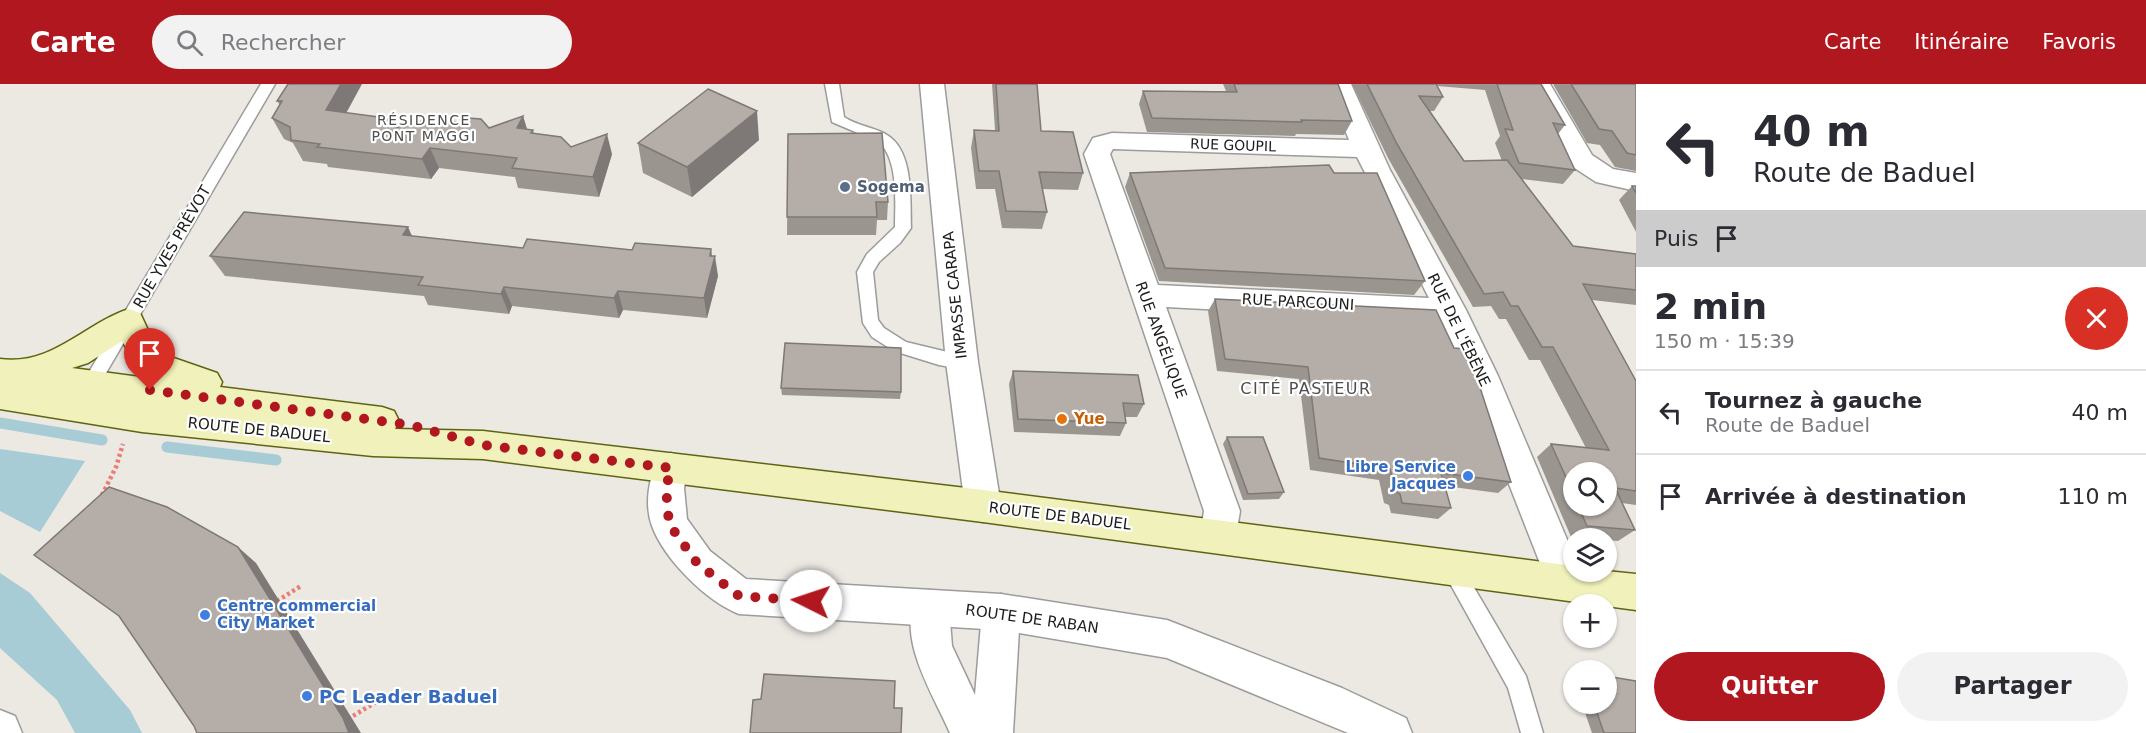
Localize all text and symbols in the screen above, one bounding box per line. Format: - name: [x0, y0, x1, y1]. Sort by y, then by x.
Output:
- search box: [152, 15, 572, 69]
- text: Carte: [30, 26, 116, 59]
- icon: search: [173, 26, 206, 59]
- text: Rechercher: [221, 30, 345, 55]
- text: Carte: [1824, 30, 1881, 54]
- text: Itinéraire: [1914, 30, 2009, 54]
- text: Favoris: [2042, 30, 2116, 54]
- text: 40 m: [1753, 107, 1870, 156]
- icon: left: [1654, 108, 1732, 186]
- district label: RÉSIDENCE PONT MAGGI: [371, 112, 477, 144]
- street label: RUE GOUPIL: [1190, 136, 1276, 154]
- text: Route de Baduel: [1753, 157, 1976, 188]
- place label: Sogema: [857, 178, 925, 196]
- marker: Sogema: [838, 180, 852, 194]
- street label: RUE YVES PRÉVOT: [129, 181, 215, 312]
- icon: arrive: [1710, 222, 1743, 255]
- text: Puis: [1654, 226, 1698, 251]
- street label: IMPASSE CARAPA: [939, 230, 971, 360]
- street label: RUE DE L'ÉBÈNE: [1424, 270, 1495, 390]
- street label: RUE ANGÉLIQUE: [1131, 279, 1191, 401]
- text: 2 min: [1654, 286, 1767, 327]
- button: close: [2065, 287, 2128, 350]
- street label: RUE PARCOUNI: [1241, 290, 1355, 314]
- pin: [124, 328, 175, 390]
- text: 150 m · 15:39: [1654, 329, 1795, 353]
- icon: arrive: [133, 337, 166, 370]
- district label: CITÉ PASTEUR: [1240, 379, 1372, 398]
- text: Tournez à gauche: [1705, 388, 1922, 413]
- icon: left: [1654, 396, 1687, 429]
- text: 40 m: [2072, 400, 2128, 425]
- place label: Yue: [1073, 410, 1105, 428]
- marker: Yue: [1055, 412, 1069, 426]
- text: Route de Baduel: [1705, 413, 1870, 437]
- street label: ROUTE DE BADUEL: [187, 414, 332, 447]
- place label: Libre Service Jacques: [1345, 458, 1456, 493]
- map controls: [1563, 462, 1617, 714]
- button: search: [1563, 462, 1617, 516]
- marker: Libre Service Jacques: [1461, 469, 1475, 483]
- icon: arrive: [1654, 480, 1687, 513]
- text: Arrivée à destination: [1705, 484, 1967, 509]
- text: 110 m: [2058, 484, 2128, 509]
- street label: ROUTE DE BADUEL: [988, 498, 1133, 534]
- button: layers: [1563, 528, 1617, 582]
- position arrow: [779, 569, 843, 633]
- button: +: [1563, 594, 1617, 648]
- place label: Centre commercial City Market: [217, 597, 376, 632]
- street label: ROUTE DE RABAN: [964, 601, 1100, 637]
- marker: Centre commercial City Market: [198, 608, 212, 622]
- button: Quitter: [1654, 652, 1885, 721]
- button: Partager: [1897, 652, 2128, 721]
- button: −: [1563, 660, 1617, 714]
- place label: PC Leader Baduel: [319, 686, 498, 707]
- marker: PC Leader Baduel: [300, 689, 314, 703]

